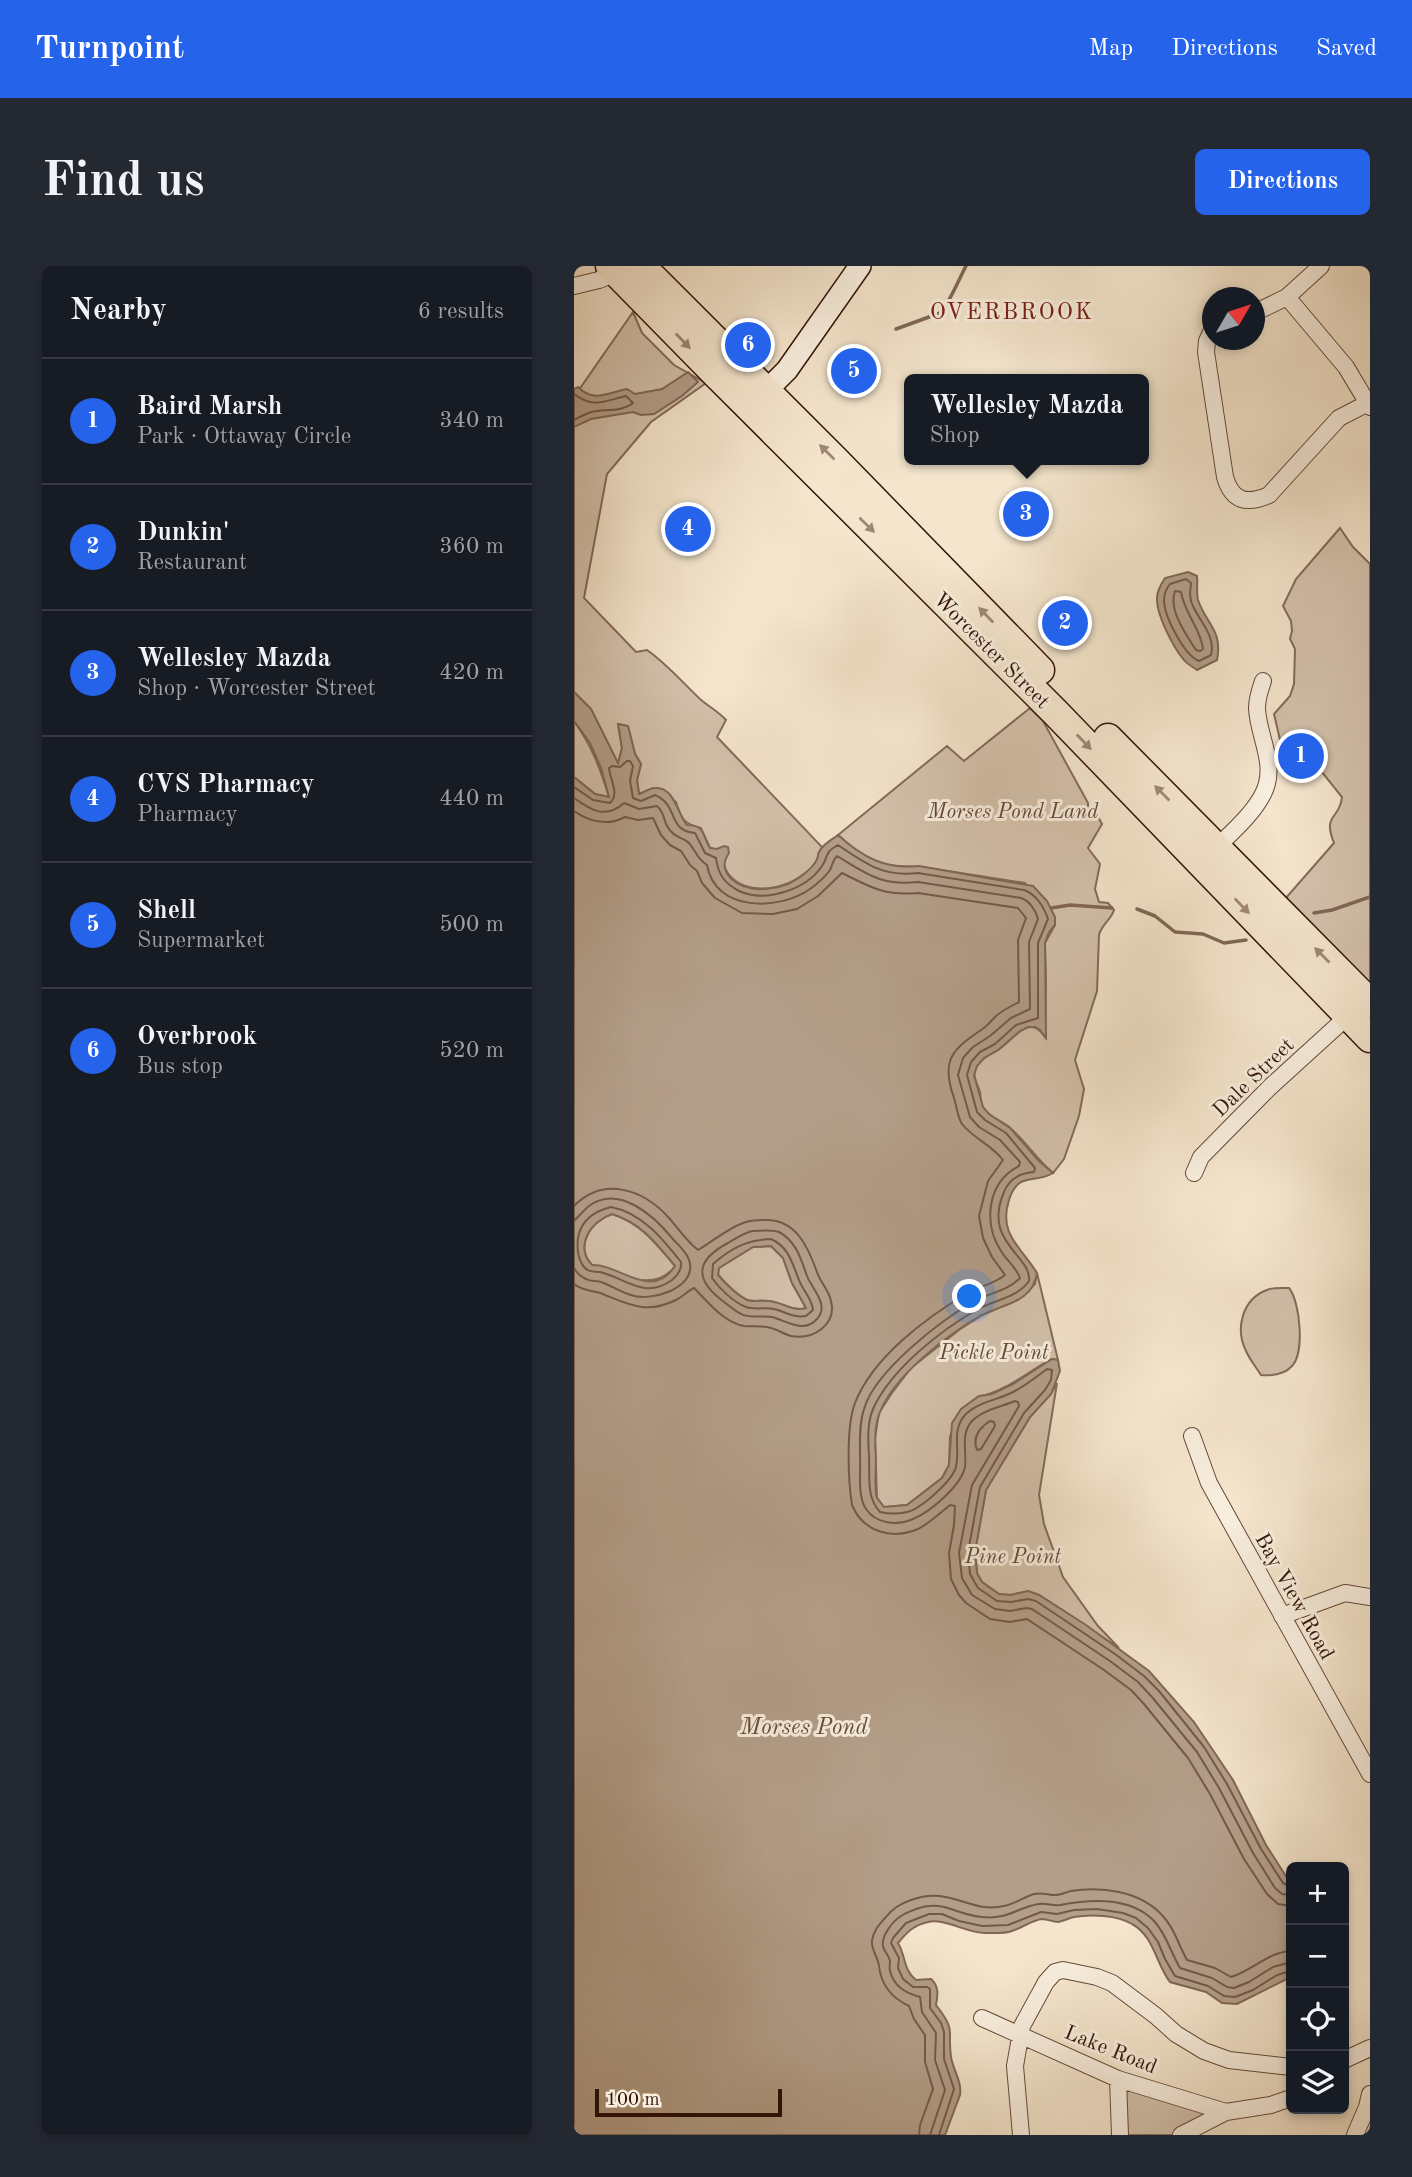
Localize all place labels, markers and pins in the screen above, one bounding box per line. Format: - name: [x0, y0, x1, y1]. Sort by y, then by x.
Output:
- pin: 6: [725, 319, 771, 371]
- pin: 5: [831, 345, 877, 397]
- pin: 3: [1003, 488, 1049, 540]
- pin: 4: [665, 503, 711, 555]
- pin: 2: [1042, 597, 1088, 649]
- pin: 1: [1278, 730, 1324, 782]

